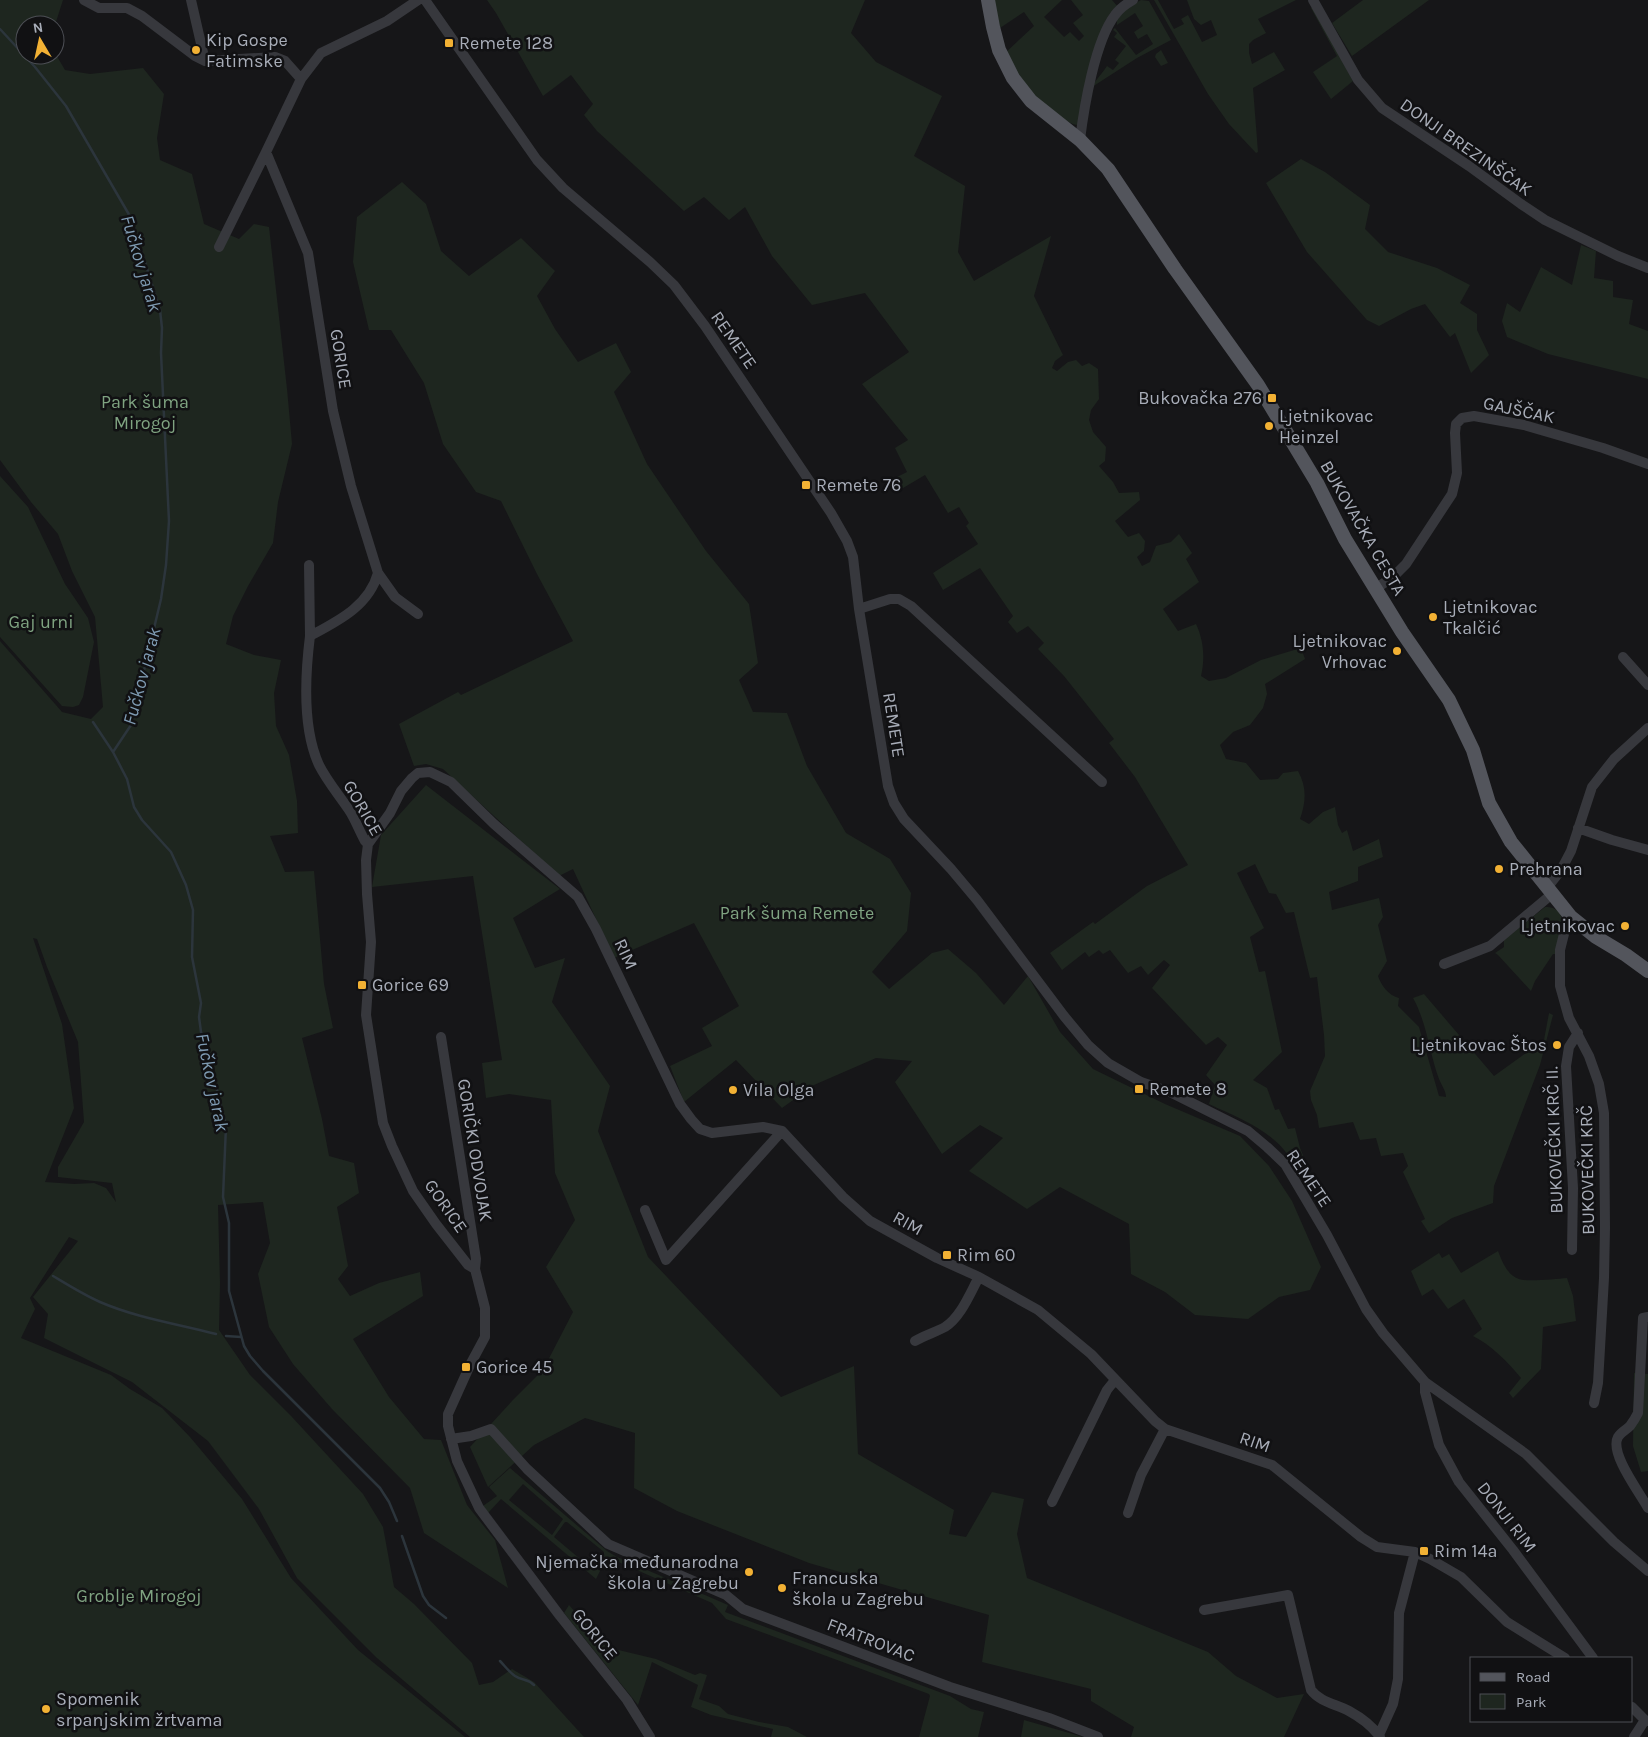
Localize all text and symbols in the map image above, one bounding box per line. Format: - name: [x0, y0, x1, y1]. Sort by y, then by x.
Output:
- north arrow: [15, 15, 65, 65]
- text: N: [32, 18, 44, 37]
- place label: Kip Gospe Fatimske: [206, 29, 288, 72]
- place label: Remete 128: [459, 32, 553, 54]
- marker: Remete 128: [443, 37, 455, 49]
- marker: Kip Gospe Fatimske: [190, 44, 202, 56]
- street label: DONJI BREZINŠČAK: [1396, 93, 1536, 201]
- water label: Fučkov jarak: [116, 212, 166, 315]
- street label: REMETE: [706, 307, 762, 373]
- street label: GORICE: [325, 327, 357, 391]
- place label: Bukovačka 276: [1138, 387, 1262, 409]
- park label: Park šuma Mirogoj: [101, 391, 189, 434]
- marker: Bukovačka 276: [1266, 392, 1278, 404]
- street label: GAJŠČAK: [1481, 392, 1557, 428]
- place label: Ljetnikovac Heinzel: [1279, 405, 1374, 448]
- marker: Ljetnikovac Heinzel: [1263, 420, 1275, 432]
- street label: BUKOVAČKA CESTA: [1315, 456, 1411, 600]
- place label: Remete 76: [816, 474, 901, 496]
- marker: Remete 76: [800, 479, 812, 491]
- place label: Ljetnikovac Tkalčić: [1443, 596, 1538, 639]
- park label: Gaj urni: [8, 611, 74, 633]
- marker: Ljetnikovac Tkalčić: [1427, 611, 1439, 623]
- water label: Fučkov jarak: [118, 625, 166, 727]
- place label: Ljetnikovac Vrhovac: [1292, 630, 1387, 673]
- marker: Ljetnikovac Vrhovac: [1391, 645, 1403, 657]
- street label: REMETE: [878, 691, 910, 759]
- street label: GORICE: [338, 776, 388, 840]
- place label: Prehrana: [1509, 858, 1583, 880]
- marker: Prehrana: [1493, 863, 1505, 875]
- park label: Park šuma Remete: [720, 902, 874, 924]
- place label: Ljetnikovac: [1520, 915, 1615, 937]
- marker: Ljetnikovac: [1619, 920, 1631, 932]
- street label: RIM: [609, 935, 643, 973]
- place label: Gorice 69: [372, 974, 449, 996]
- marker: Gorice 69: [356, 979, 368, 991]
- water label: Fučkov jarak: [191, 1031, 233, 1134]
- place label: Ljetnikovac Štos: [1411, 1034, 1547, 1056]
- marker: Ljetnikovac Štos: [1551, 1039, 1563, 1051]
- street label: BUKOVEČKI KRČ II.: [1540, 1066, 1568, 1214]
- street label: GORIČKI ODVOJAK: [453, 1077, 497, 1223]
- place label: Remete 8: [1149, 1078, 1227, 1100]
- place label: Vila Olga: [743, 1079, 814, 1101]
- marker: Remete 8: [1133, 1083, 1145, 1095]
- marker: Vila Olga: [727, 1084, 739, 1096]
- street label: BUKOVEČKI KRČ: [1575, 1105, 1599, 1235]
- street label: REMETE: [1282, 1145, 1336, 1211]
- street label: GORICE: [420, 1175, 472, 1237]
- street label: RIM: [889, 1206, 927, 1240]
- place label: Rim 60: [957, 1244, 1016, 1266]
- marker: Rim 60: [941, 1249, 953, 1261]
- place label: Gorice 45: [476, 1356, 552, 1378]
- marker: Gorice 45: [460, 1361, 472, 1373]
- street label: RIM: [1237, 1427, 1273, 1457]
- street label: DONJI RIM: [1473, 1477, 1541, 1557]
- place label: Rim 14a: [1434, 1540, 1497, 1562]
- marker: Rim 14a: [1418, 1545, 1430, 1557]
- place label: Njemačka međunarodna škola u Zagrebu: [535, 1551, 739, 1594]
- marker: Njemačka međunarodna škola u Zagrebu: [743, 1566, 755, 1578]
- place label: Francuska škola u Zagrebu: [792, 1567, 924, 1610]
- marker: Francuska škola u Zagrebu: [776, 1582, 788, 1594]
- park label: Groblje Mirogoj: [76, 1585, 202, 1607]
- street label: GORICE: [567, 1604, 623, 1664]
- street label: FRATROVAC: [824, 1613, 918, 1667]
- legend: [1470, 1657, 1633, 1722]
- text: Road: [1516, 1668, 1551, 1686]
- place label: Spomenik srpanjskim žrtvama: [56, 1688, 223, 1731]
- text: Park: [1516, 1693, 1546, 1711]
- marker: Spomenik srpanjskim žrtvama: [40, 1703, 52, 1715]

